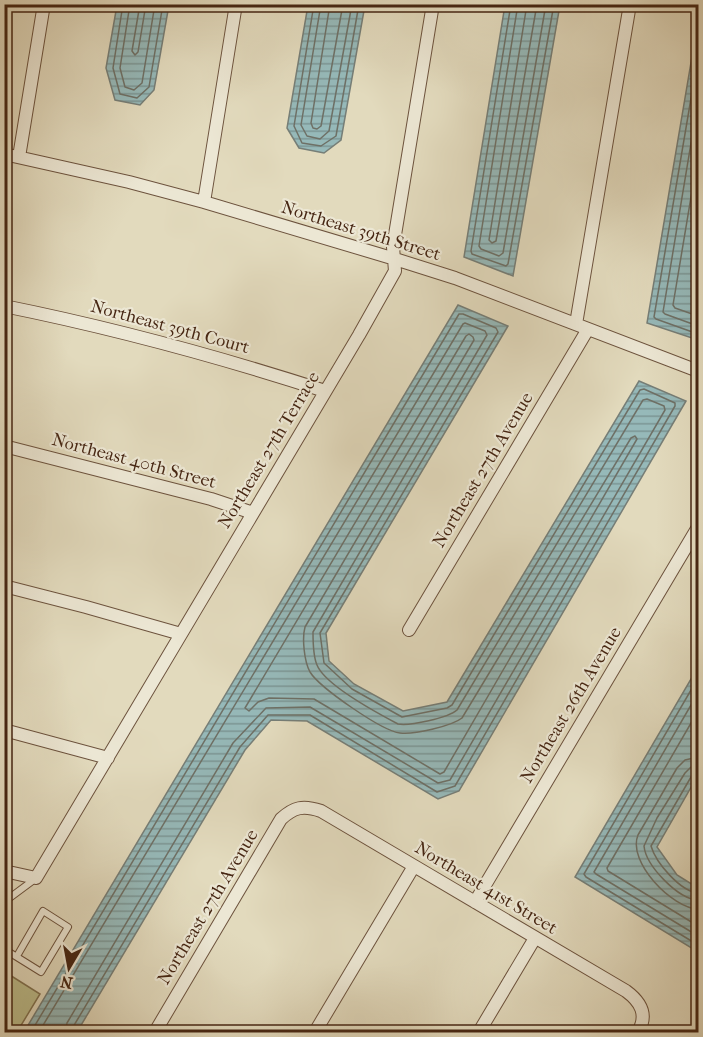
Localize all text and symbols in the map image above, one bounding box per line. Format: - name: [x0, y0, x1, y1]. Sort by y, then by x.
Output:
- street label: Northeast 39th Street: [279, 197, 444, 265]
- street label: Northeast 39th Court: [88, 296, 252, 358]
- street label: Northeast 27th Terrace: [214, 368, 324, 532]
- street label: Northeast 27th Avenue: [428, 389, 538, 551]
- street label: Northeast 40th Street: [50, 429, 219, 493]
- street label: Northeast 26th Avenue: [516, 623, 626, 787]
- street label: Northeast 27th Avenue: [153, 826, 263, 988]
- street label: Northeast 41st Street: [411, 837, 561, 939]
- north arrow: [39, 938, 99, 998]
- text: N: [58, 972, 74, 993]

